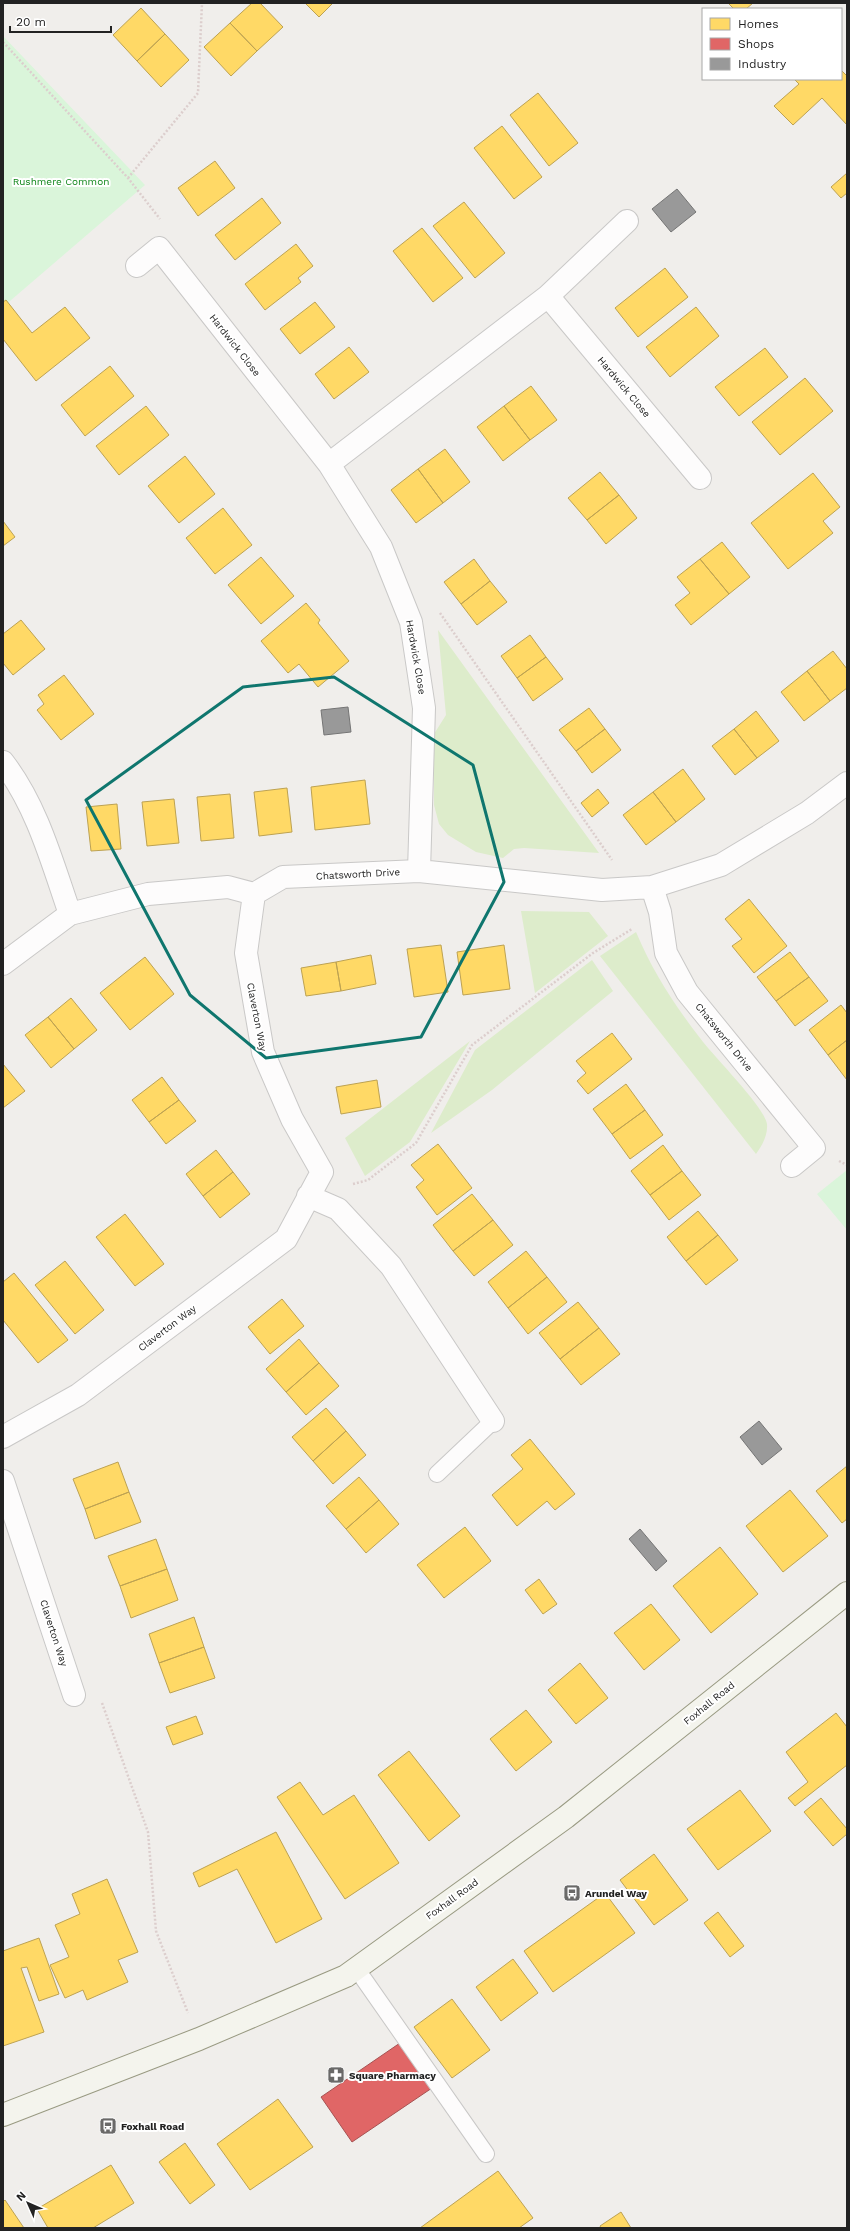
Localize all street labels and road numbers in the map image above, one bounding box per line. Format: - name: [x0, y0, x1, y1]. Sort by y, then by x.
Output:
- street label: Hardwick Close: [207, 312, 263, 378]
- street label: Hardwick Close: [595, 355, 653, 420]
- street label: Hardwick Close: [404, 619, 428, 695]
- street label: Chatsworth Drive: [316, 866, 401, 882]
- street label: Claverton Way: [245, 982, 269, 1053]
- street label: Chatsworth Drive: [693, 1001, 755, 1073]
- street label: Claverton Way: [136, 1302, 199, 1353]
- street label: Claverton Way: [38, 1598, 70, 1669]
- street label: Foxhall Road: [681, 1679, 737, 1727]
- street label: Foxhall Road: [424, 1876, 480, 1922]

